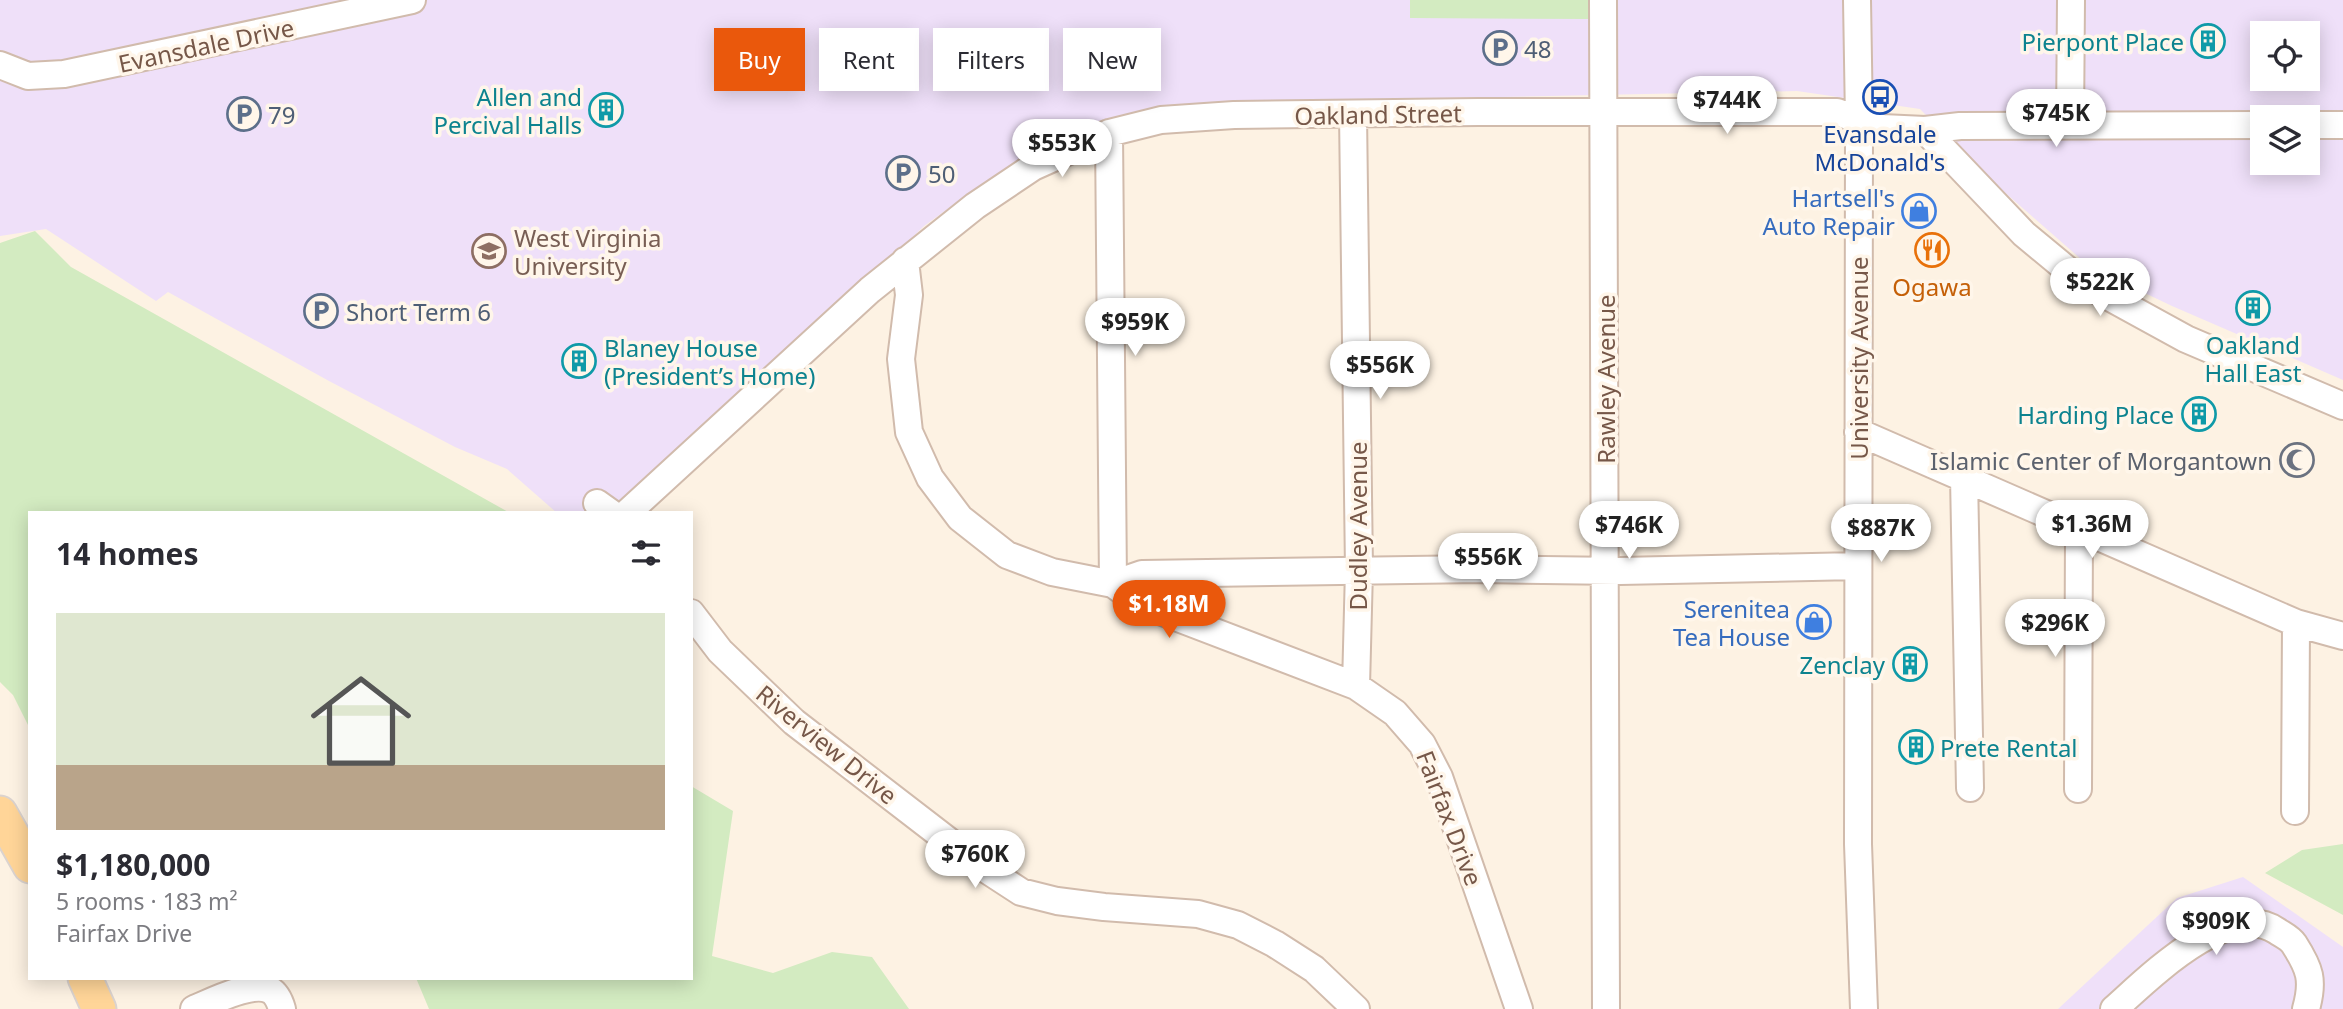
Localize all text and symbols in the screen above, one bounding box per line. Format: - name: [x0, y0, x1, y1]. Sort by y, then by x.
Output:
- street label: Evansdale Drive: [115, 10, 297, 80]
- map controls: [2250, 21, 2320, 175]
- button: locate: [2250, 21, 2320, 91]
- building icon: Pierpont Place: [2189, 22, 2227, 60]
- place label: Pierpont Place: [2022, 25, 2184, 58]
- chip: Buy: [714, 28, 805, 91]
- chip: Rent: [819, 28, 919, 91]
- chip: Filters: [933, 28, 1049, 91]
- chip: New: [1063, 28, 1161, 91]
- parking icon: 48: [1481, 29, 1519, 67]
- place label: 48: [1524, 32, 1551, 65]
- pin: $744K: [1678, 76, 1776, 136]
- bus stop icon: Evansdale McDonald's: [1861, 78, 1899, 116]
- place label: Allen and Percival Halls: [434, 80, 582, 141]
- text: $744K: [1693, 83, 1761, 115]
- pin: $745K: [2007, 90, 2105, 149]
- building icon: Allen and Percival Halls: [587, 91, 625, 129]
- parking icon: 79: [225, 95, 263, 133]
- street label: Oakland Street: [1294, 96, 1462, 132]
- text: $745K: [2022, 96, 2090, 128]
- place label: 79: [268, 98, 295, 131]
- button: layers: [2250, 105, 2320, 175]
- place label: Evansdale McDonald's: [1815, 117, 1945, 178]
- pin: $553K: [1013, 120, 1111, 179]
- text: $553K: [1028, 126, 1096, 158]
- parking icon: 50: [884, 154, 922, 192]
- place label: 50: [928, 157, 955, 190]
- place label: Hartsell's Auto Repair: [1763, 181, 1895, 242]
- shop icon: Hartsell's Auto Repair: [1900, 192, 1938, 230]
- place label: West Virginia University: [514, 221, 661, 282]
- restaurant icon: Ogawa: [1913, 231, 1951, 269]
- school or university icon: West Virginia University: [470, 232, 508, 270]
- street label: University Avenue: [1842, 256, 1875, 460]
- pin: $522K: [2051, 258, 2149, 318]
- text: $522K: [2066, 265, 2134, 297]
- place label: Ogawa: [1892, 270, 1972, 303]
- building icon: Oakland Hall East: [2234, 289, 2272, 327]
- parking icon: Short Term 6: [302, 292, 340, 330]
- street label: Rawley Avenue: [1589, 294, 1622, 464]
- place label: Short Term 6: [346, 295, 491, 328]
- pin: $959K: [1086, 298, 1184, 358]
- text: $959K: [1101, 305, 1169, 337]
- place label: Oakland Hall East: [2205, 328, 2302, 389]
- place label: Blaney House (President’s Home): [604, 331, 815, 392]
- building icon: Blaney House (President’s Home): [560, 342, 598, 380]
- pin: $556K: [1331, 342, 1429, 401]
- text: $556K: [1346, 348, 1414, 380]
- building icon: Harding Place: [2180, 395, 2218, 433]
- place label: Harding Place: [2017, 398, 2174, 431]
- street label: Dudley Avenue: [1341, 441, 1374, 611]
- mosque icon: Islamic Center of Morgantown: [2278, 441, 2316, 479]
- place label: Islamic Center of Morgantown: [1930, 444, 2272, 477]
- pin: $1.36M: [2035, 500, 2149, 560]
- pin: $746K: [1580, 502, 1678, 561]
- pin: $887K: [1832, 504, 1930, 564]
- text: $1.36M: [2052, 507, 2132, 539]
- text: $746K: [1595, 508, 1663, 540]
- text: $887K: [1847, 511, 1915, 543]
- text: 14 homes: [56, 533, 199, 574]
- icon: filters: [627, 534, 665, 572]
- pin: $556K: [1439, 534, 1537, 593]
- text: $556K: [1454, 540, 1522, 572]
- pin: $1.18M: [1112, 580, 1226, 640]
- text: $1.18M: [1129, 587, 1209, 619]
- place label: Serenitea Tea House: [1673, 592, 1790, 653]
- pin: $296K: [2006, 600, 2104, 659]
- shop icon: Serenitea Tea House: [1795, 603, 1833, 641]
- text: $296K: [2021, 606, 2089, 638]
- building icon: Zenclay: [1891, 645, 1929, 683]
- place label: Zenclay: [1799, 648, 1886, 681]
- icon: home: [298, 658, 424, 784]
- street label: Riverview Drive: [750, 677, 904, 811]
- building icon: Prete Rental: [1897, 728, 1935, 766]
- place label: Prete Rental: [1940, 731, 2078, 764]
- street label: Fairfax Drive: [1409, 746, 1491, 890]
- pin: $760K: [926, 830, 1024, 890]
- text: $760K: [941, 837, 1009, 869]
- text: $1,180,000: [56, 844, 210, 885]
- text: 5 rooms · 183 m²: [56, 885, 238, 917]
- pin: $909K: [2167, 898, 2265, 957]
- text: $909K: [2182, 904, 2250, 936]
- text: Fairfax Drive: [56, 917, 192, 949]

